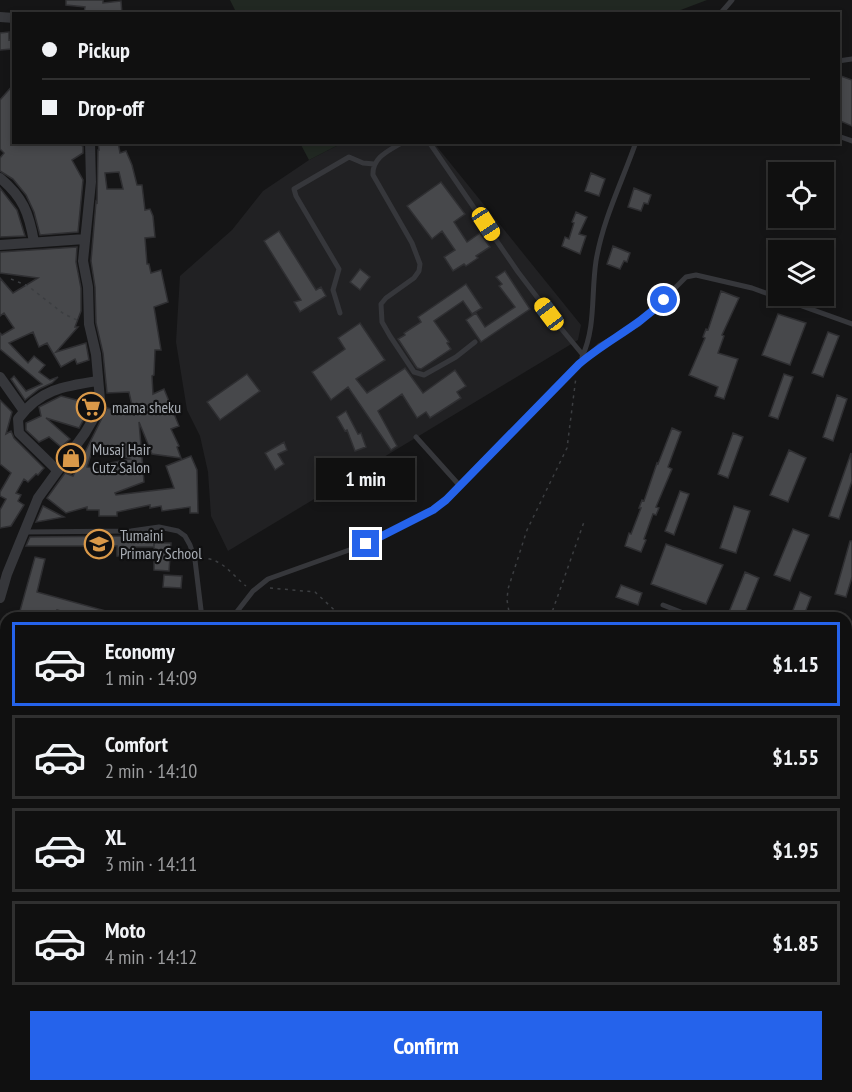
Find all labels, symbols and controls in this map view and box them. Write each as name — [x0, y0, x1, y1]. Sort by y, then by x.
text: Pickup — [78, 36, 130, 64]
text: Drop-off — [78, 94, 144, 122]
map controls — [768, 162, 834, 306]
button: locate — [768, 162, 834, 228]
car — [469, 204, 503, 244]
button: layers — [768, 240, 834, 306]
route start — [650, 286, 677, 313]
car — [531, 294, 567, 334]
supermarket icon: mama sheku — [75, 391, 107, 423]
place label: mama sheku — [112, 397, 181, 417]
place label: Musaj Hair Cutz Salon — [92, 439, 151, 477]
shop icon: Musaj Hair Cutz Salon — [55, 442, 87, 474]
callout: 1 min — [316, 457, 416, 499]
text: 1 min — [345, 466, 386, 492]
place label: Tumaini Primary School — [120, 525, 202, 563]
school or university icon: Tumaini Primary School — [83, 528, 115, 560]
route end — [352, 530, 379, 557]
icon: car — [33, 637, 87, 691]
text: Economy — [105, 637, 175, 665]
text: $1.15 — [772, 650, 819, 678]
text: 1 min · 14:09 — [105, 665, 197, 691]
icon: car — [33, 730, 87, 784]
text: Comfort — [105, 730, 168, 758]
text: $1.55 — [772, 743, 819, 771]
text: 2 min · 14:10 — [105, 758, 197, 784]
icon: car — [33, 823, 87, 877]
text: XL — [105, 823, 126, 851]
text: $1.95 — [772, 836, 819, 864]
text: 3 min · 14:11 — [105, 851, 197, 877]
icon: car — [33, 916, 87, 970]
text: Moto — [105, 916, 146, 944]
text: $1.85 — [772, 929, 819, 957]
text: 4 min · 14:12 — [105, 944, 197, 970]
button: Confirm — [30, 1011, 822, 1080]

